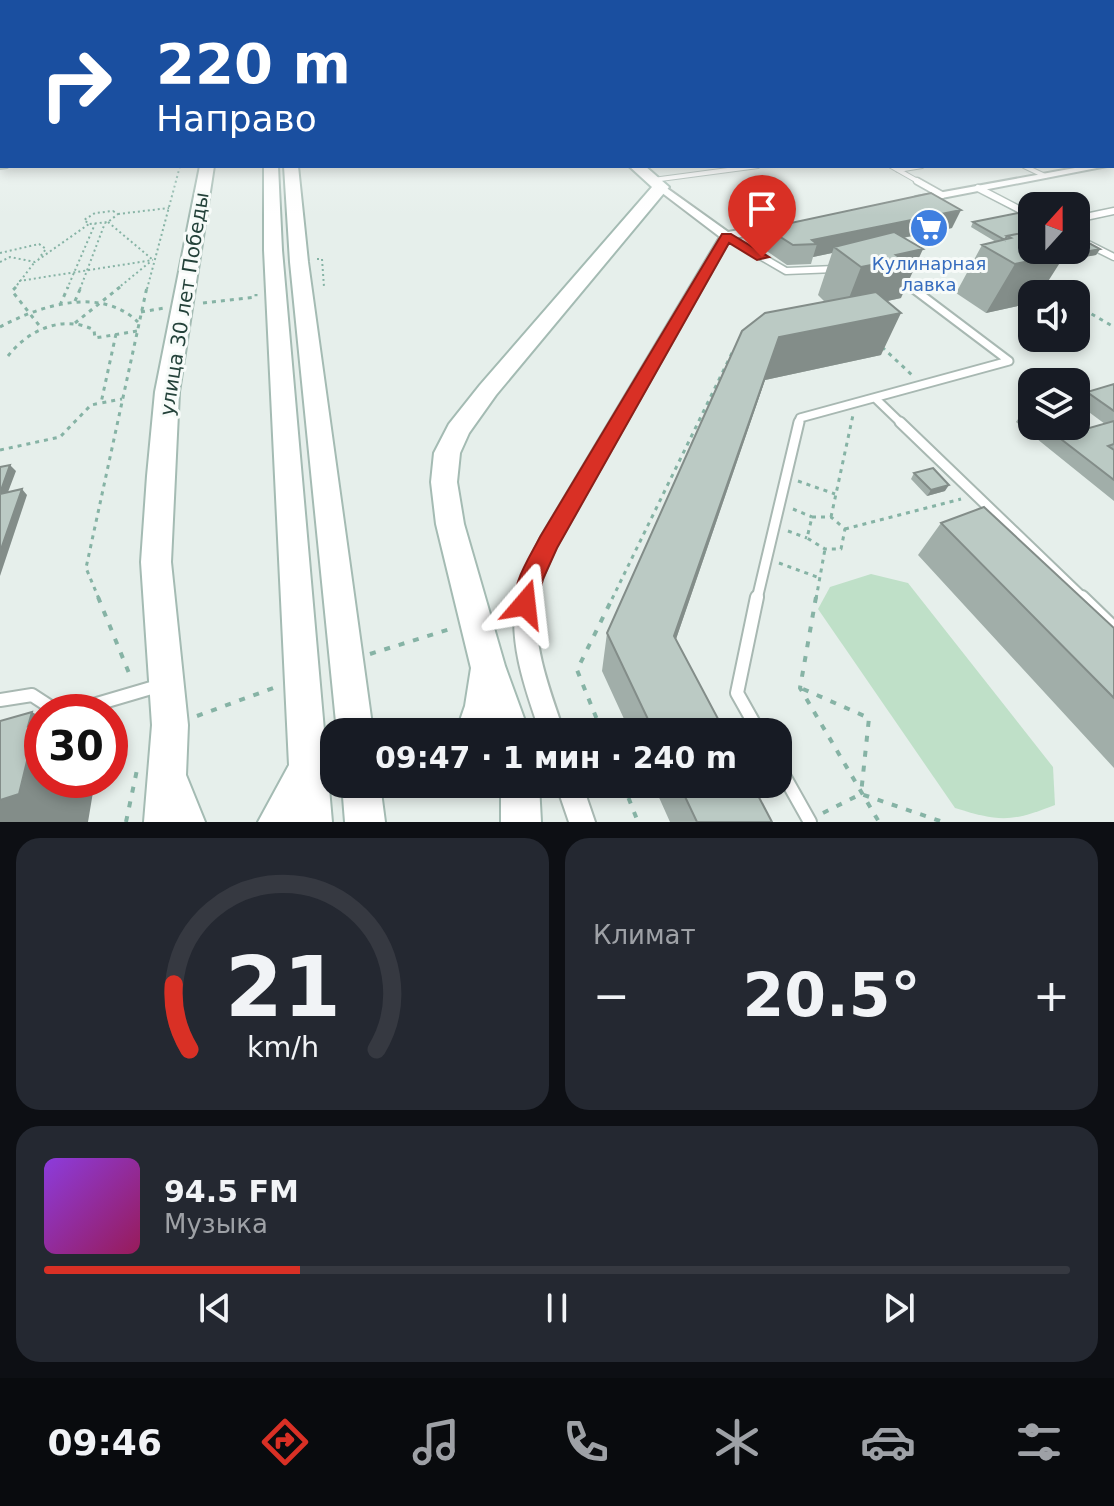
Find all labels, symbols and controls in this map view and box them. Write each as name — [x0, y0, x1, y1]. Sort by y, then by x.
text: 220 m — [156, 31, 351, 96]
icon: right — [24, 32, 128, 136]
text: Направо — [156, 98, 317, 139]
pin — [728, 175, 796, 257]
icon: arrive — [740, 187, 784, 231]
street label: улица 30 лет Победы — [154, 190, 214, 418]
north arrow — [1018, 192, 1090, 264]
map controls — [1018, 192, 1090, 440]
supermarket icon: Кулинарная лавка — [908, 207, 950, 249]
place label: Кулинарная лавка — [872, 253, 986, 295]
button: sound — [1018, 280, 1090, 352]
button: layers — [1018, 368, 1090, 440]
position arrow — [483, 562, 567, 646]
speed limit sign: 30 — [24, 694, 128, 798]
text: 09:47 · 1 мин · 240 m — [375, 740, 737, 775]
text: Климат — [593, 920, 696, 950]
text: 21 — [225, 939, 340, 1036]
text: 20.5° — [742, 960, 921, 1030]
text: − — [593, 970, 630, 1021]
text: + — [1033, 970, 1070, 1021]
text: km/h — [246, 1030, 319, 1064]
text: 94.5 FM — [164, 1174, 299, 1209]
text: Музыка — [164, 1209, 268, 1239]
icon: previous — [193, 1286, 237, 1330]
icon: pause — [535, 1286, 579, 1330]
icon: next — [877, 1286, 921, 1330]
icon: directions — [257, 1414, 313, 1470]
icon: music — [408, 1414, 464, 1470]
icon: phone — [558, 1414, 614, 1470]
icon: climate — [709, 1414, 765, 1470]
icon: car — [860, 1414, 916, 1470]
icon: filters — [1011, 1414, 1067, 1470]
text: 09:46 — [47, 1422, 162, 1463]

